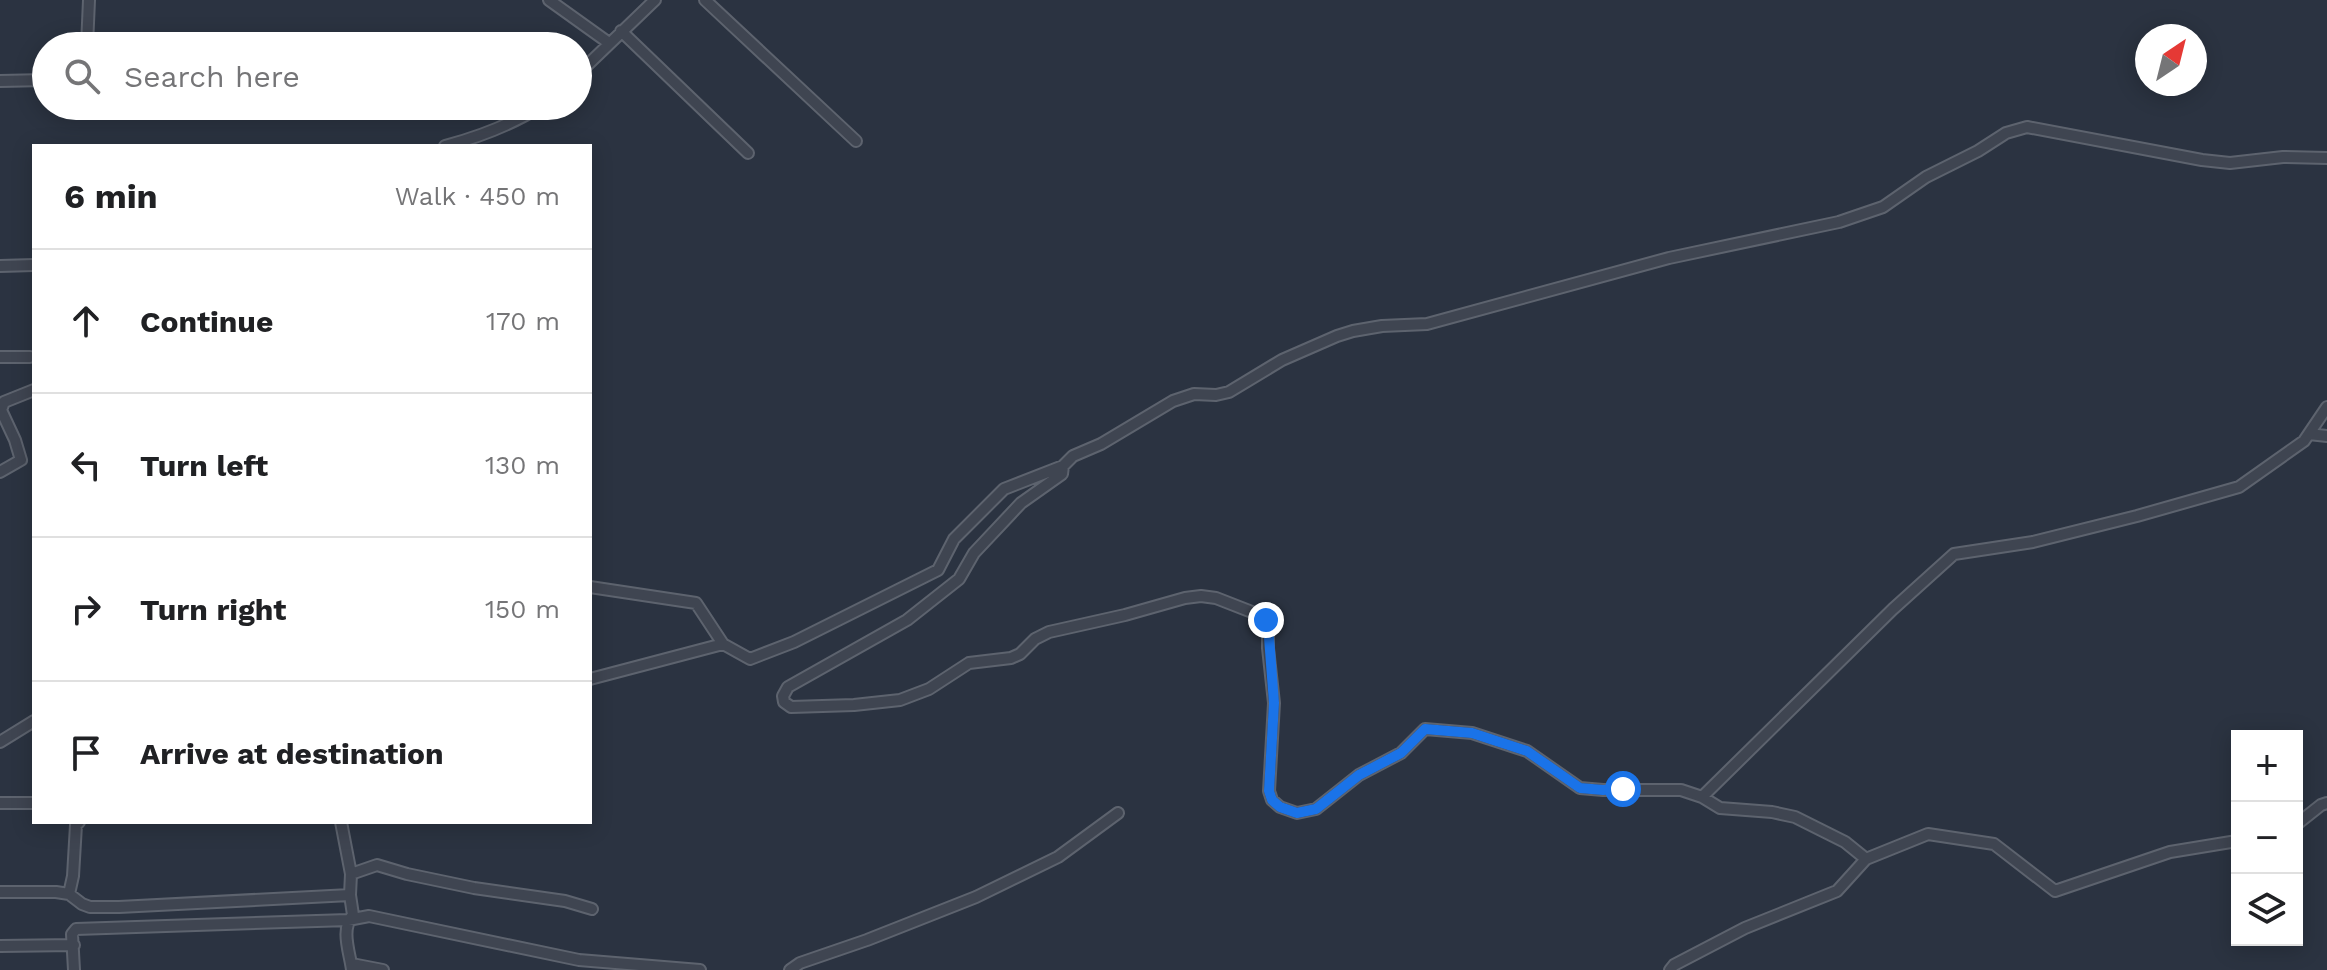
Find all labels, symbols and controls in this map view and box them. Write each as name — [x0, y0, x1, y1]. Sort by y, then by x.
north arrow — [2135, 24, 2207, 96]
search box — [32, 32, 592, 120]
icon: search — [60, 54, 104, 98]
text: Search here — [124, 59, 300, 94]
text: 6 min — [64, 176, 158, 216]
text: Walk · 450 m — [395, 181, 560, 211]
icon: ahead — [64, 299, 108, 343]
text: Continue — [140, 304, 273, 339]
text: 170 m — [486, 306, 560, 336]
icon: left — [64, 443, 108, 487]
text: Turn left — [140, 448, 268, 483]
text: 130 m — [485, 450, 560, 480]
icon: right — [64, 587, 108, 631]
text: Turn right — [140, 592, 286, 627]
text: 150 m — [485, 594, 560, 624]
route end — [1248, 602, 1284, 638]
map controls — [2231, 730, 2303, 946]
button: + — [2231, 730, 2303, 802]
icon: arrive — [64, 731, 108, 775]
text: Arrive at destination — [140, 736, 444, 771]
route start — [1605, 771, 1641, 807]
button: − — [2231, 802, 2303, 874]
button: layers — [2231, 874, 2303, 946]

